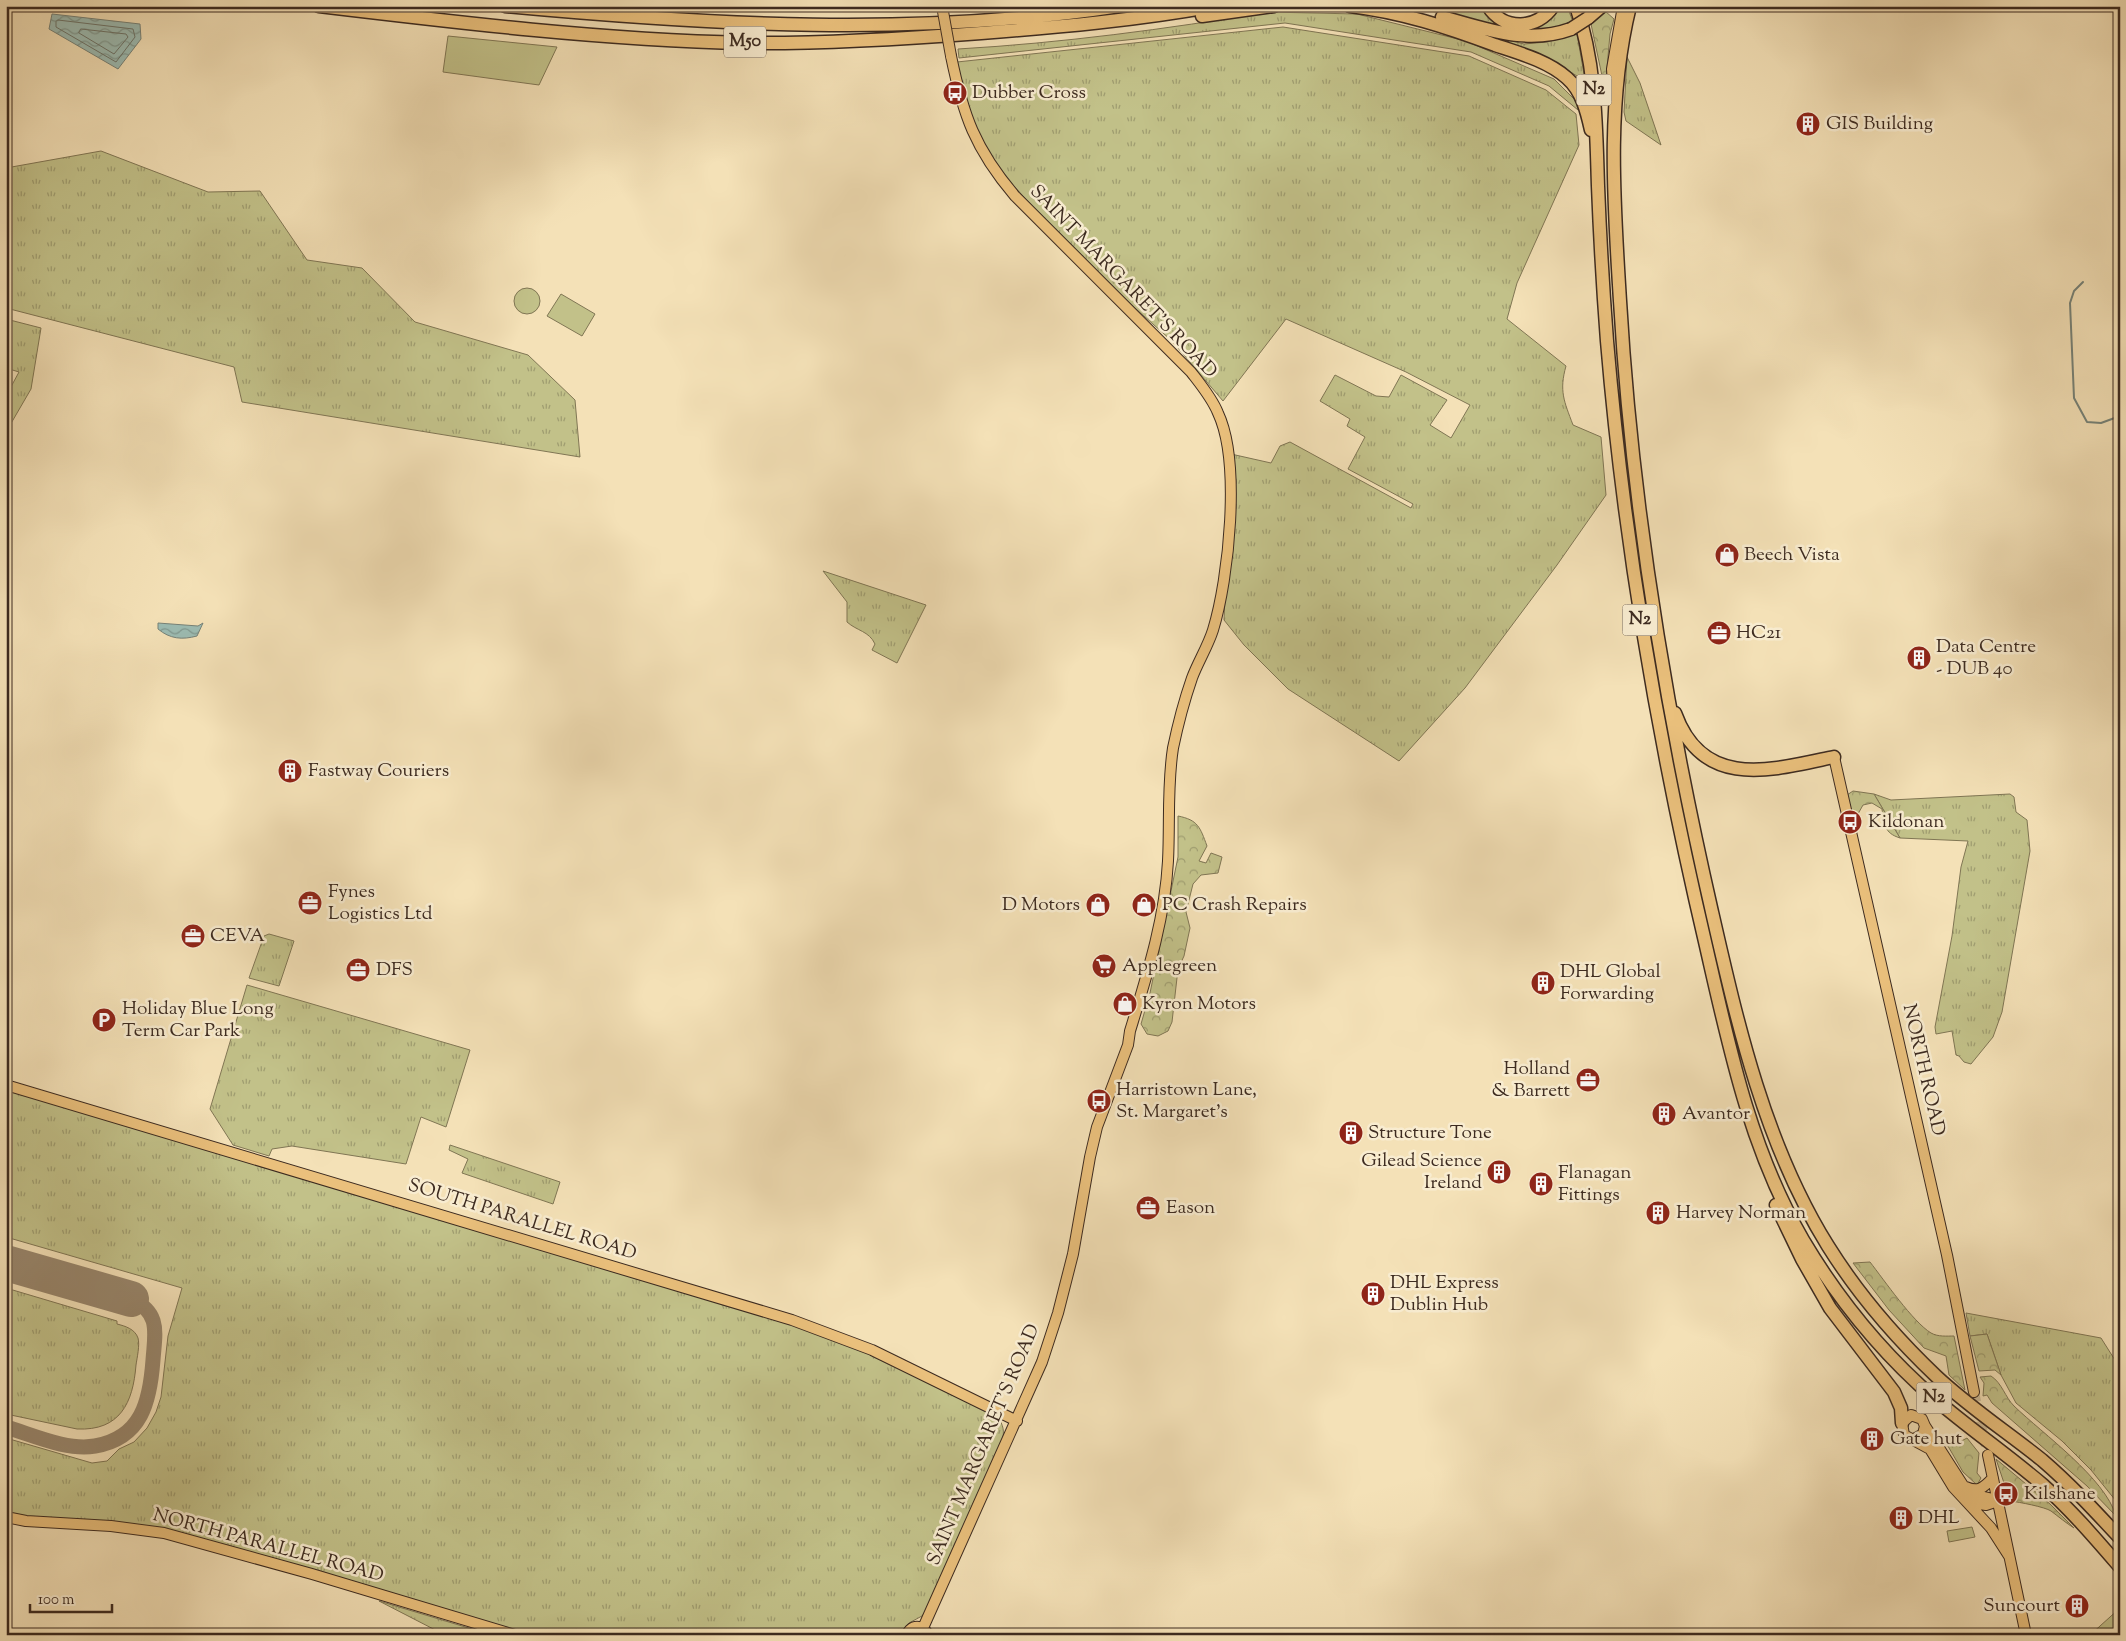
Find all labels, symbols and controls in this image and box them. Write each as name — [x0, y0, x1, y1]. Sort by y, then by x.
road number: M50 — [724, 27, 766, 58]
road number: N2 — [1576, 74, 1612, 106]
bus stop icon: Dubber Cross — [942, 80, 968, 106]
place label: Dubber Cross — [972, 80, 1086, 107]
building icon: GIS Building — [1795, 111, 1821, 137]
place label: GIS Building — [1826, 111, 1933, 138]
street label: SAINT MARGARET'S ROAD — [1023, 179, 1223, 385]
shop icon: Beech Vista — [1714, 542, 1740, 568]
place label: Beech Vista — [1744, 542, 1840, 569]
road number: N2 — [1622, 604, 1658, 636]
office icon: HC21 — [1706, 620, 1732, 646]
place label: HC21 — [1736, 620, 1782, 647]
place label: Data Centre - DUB 40 — [1936, 634, 2036, 683]
building icon: Data Centre - DUB 40 — [1906, 645, 1932, 671]
building icon: Fastway Couriers — [277, 758, 303, 784]
place label: Fastway Couriers — [308, 758, 449, 785]
bus stop icon: Kildonan — [1837, 809, 1863, 835]
place label: Kildonan — [1868, 809, 1944, 836]
place label: Fynes Logistics Ltd — [328, 879, 433, 928]
office icon: Fynes Logistics Ltd — [297, 890, 323, 916]
place label: D Motors — [1002, 892, 1080, 919]
shop icon: D Motors — [1085, 892, 1111, 918]
shop icon: PC Crash Repairs — [1131, 892, 1157, 918]
place label: PC Crash Repairs — [1162, 892, 1307, 919]
office icon: CEVA — [180, 923, 206, 949]
place label: CEVA — [210, 923, 265, 950]
supermarket icon: Applegreen — [1091, 953, 1117, 979]
place label: Applegreen — [1122, 953, 1217, 980]
office icon: DFS — [345, 957, 371, 983]
place label: DFS — [376, 957, 413, 984]
place label: DHL Global Forwarding — [1560, 959, 1661, 1008]
building icon: DHL Global Forwarding — [1530, 970, 1556, 996]
shop icon: Kyron Motors — [1112, 991, 1138, 1017]
place label: Kyron Motors — [1142, 991, 1256, 1018]
place label: Holiday Blue Long Term Car Park — [122, 996, 274, 1045]
street label: NORTH ROAD — [1895, 1001, 1951, 1139]
parking icon: Holiday Blue Long Term Car Park — [91, 1007, 117, 1033]
place label: Holland & Barrett — [1491, 1056, 1570, 1105]
office icon: Holland & Barrett — [1575, 1067, 1601, 1093]
place label: Harristown Lane, St. Margaret's — [1116, 1077, 1257, 1126]
bus stop icon: Harristown Lane, St. Margaret's — [1086, 1088, 1112, 1114]
building icon: Avantor — [1651, 1101, 1677, 1127]
place label: Avantor — [1682, 1101, 1750, 1128]
building icon: Structure Tone — [1338, 1120, 1364, 1146]
place label: Structure Tone — [1368, 1120, 1492, 1147]
place label: Gilead Science Ireland — [1361, 1148, 1482, 1197]
building icon: Gilead Science Ireland — [1486, 1159, 1512, 1185]
place label: Flanagan Fittings — [1558, 1160, 1632, 1209]
building icon: Flanagan Fittings — [1528, 1171, 1554, 1197]
street label: SOUTH PARALLEL ROAD — [404, 1172, 640, 1268]
office icon: Eason — [1135, 1195, 1161, 1221]
place label: Eason — [1166, 1195, 1215, 1222]
building icon: Harvey Norman — [1645, 1200, 1671, 1226]
place label: Harvey Norman — [1676, 1200, 1806, 1227]
place label: DHL Express Dublin Hub — [1390, 1270, 1499, 1319]
building icon: DHL Express Dublin Hub — [1360, 1281, 1386, 1307]
street label: SAINT MARGARET'S ROAD — [921, 1320, 1047, 1570]
road number: N2 — [1916, 1382, 1952, 1414]
building icon: Gate hut — [1859, 1426, 1885, 1452]
place label: Gate hut — [1890, 1426, 1962, 1453]
bus stop icon: Kilshane — [1993, 1481, 2019, 1507]
place label: Kilshane — [2024, 1481, 2096, 1508]
street label: NORTH PARALLEL ROAD — [150, 1502, 386, 1590]
building icon: DHL — [1888, 1505, 1914, 1531]
place label: DHL — [1918, 1505, 1960, 1532]
scale bar — [30, 1581, 112, 1613]
text: 100 m — [38, 1590, 75, 1611]
place label: Suncourt — [1983, 1593, 2060, 1620]
building icon: Suncourt — [2064, 1593, 2090, 1619]

